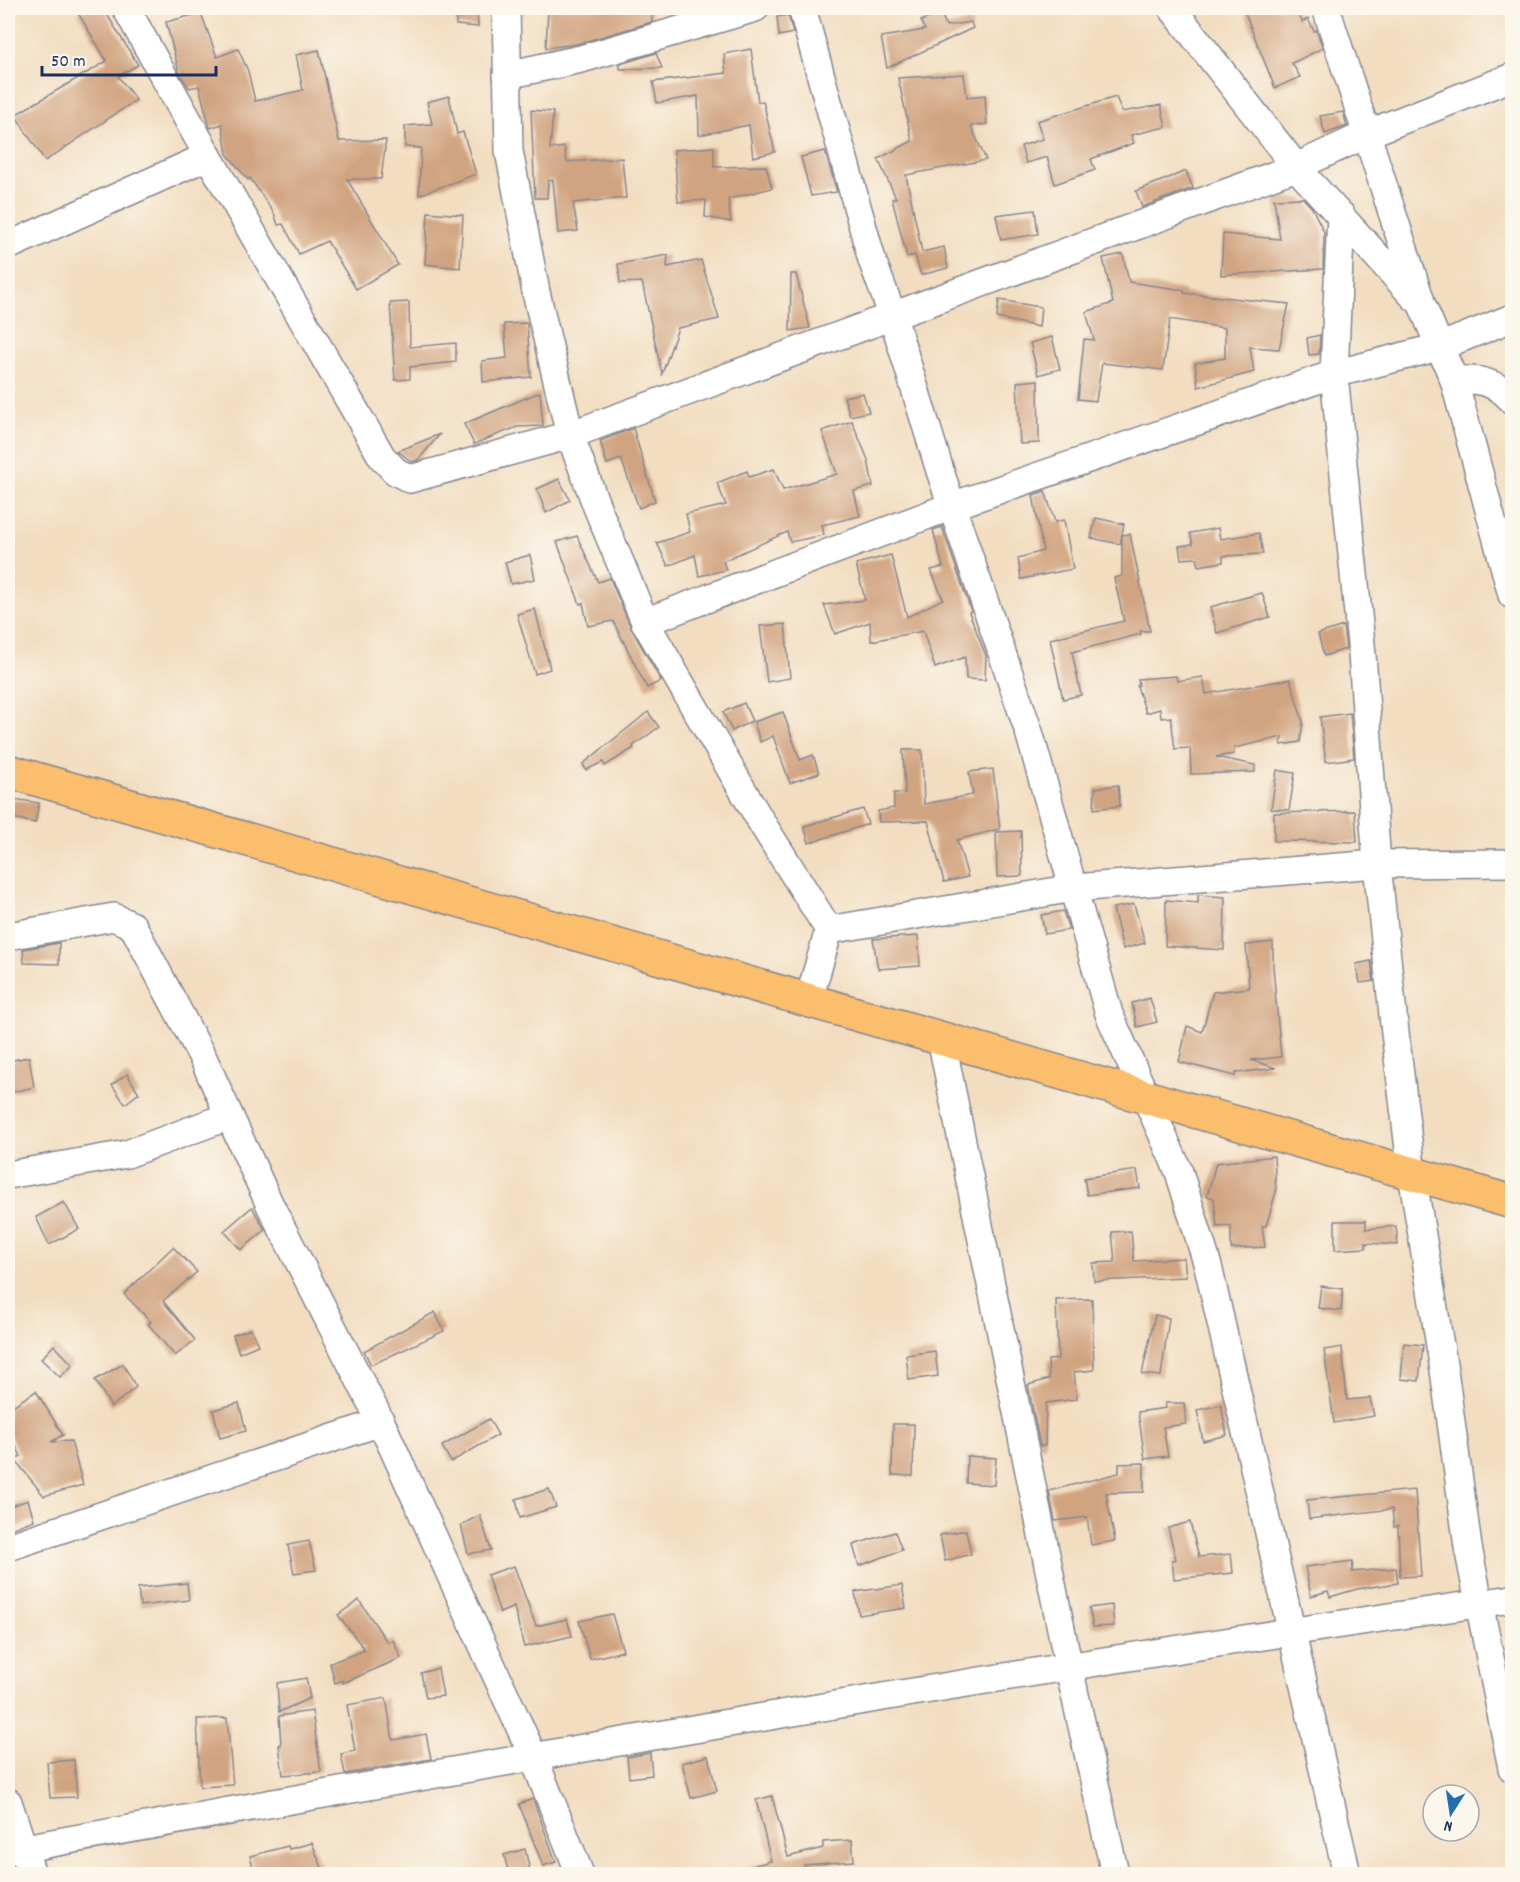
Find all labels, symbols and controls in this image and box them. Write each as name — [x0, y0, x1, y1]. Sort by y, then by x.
scale bar — [42, 39, 216, 77]
text: 50 m — [51, 50, 86, 75]
north arrow — [1421, 1783, 1481, 1843]
text: N — [1442, 1813, 1455, 1837]

